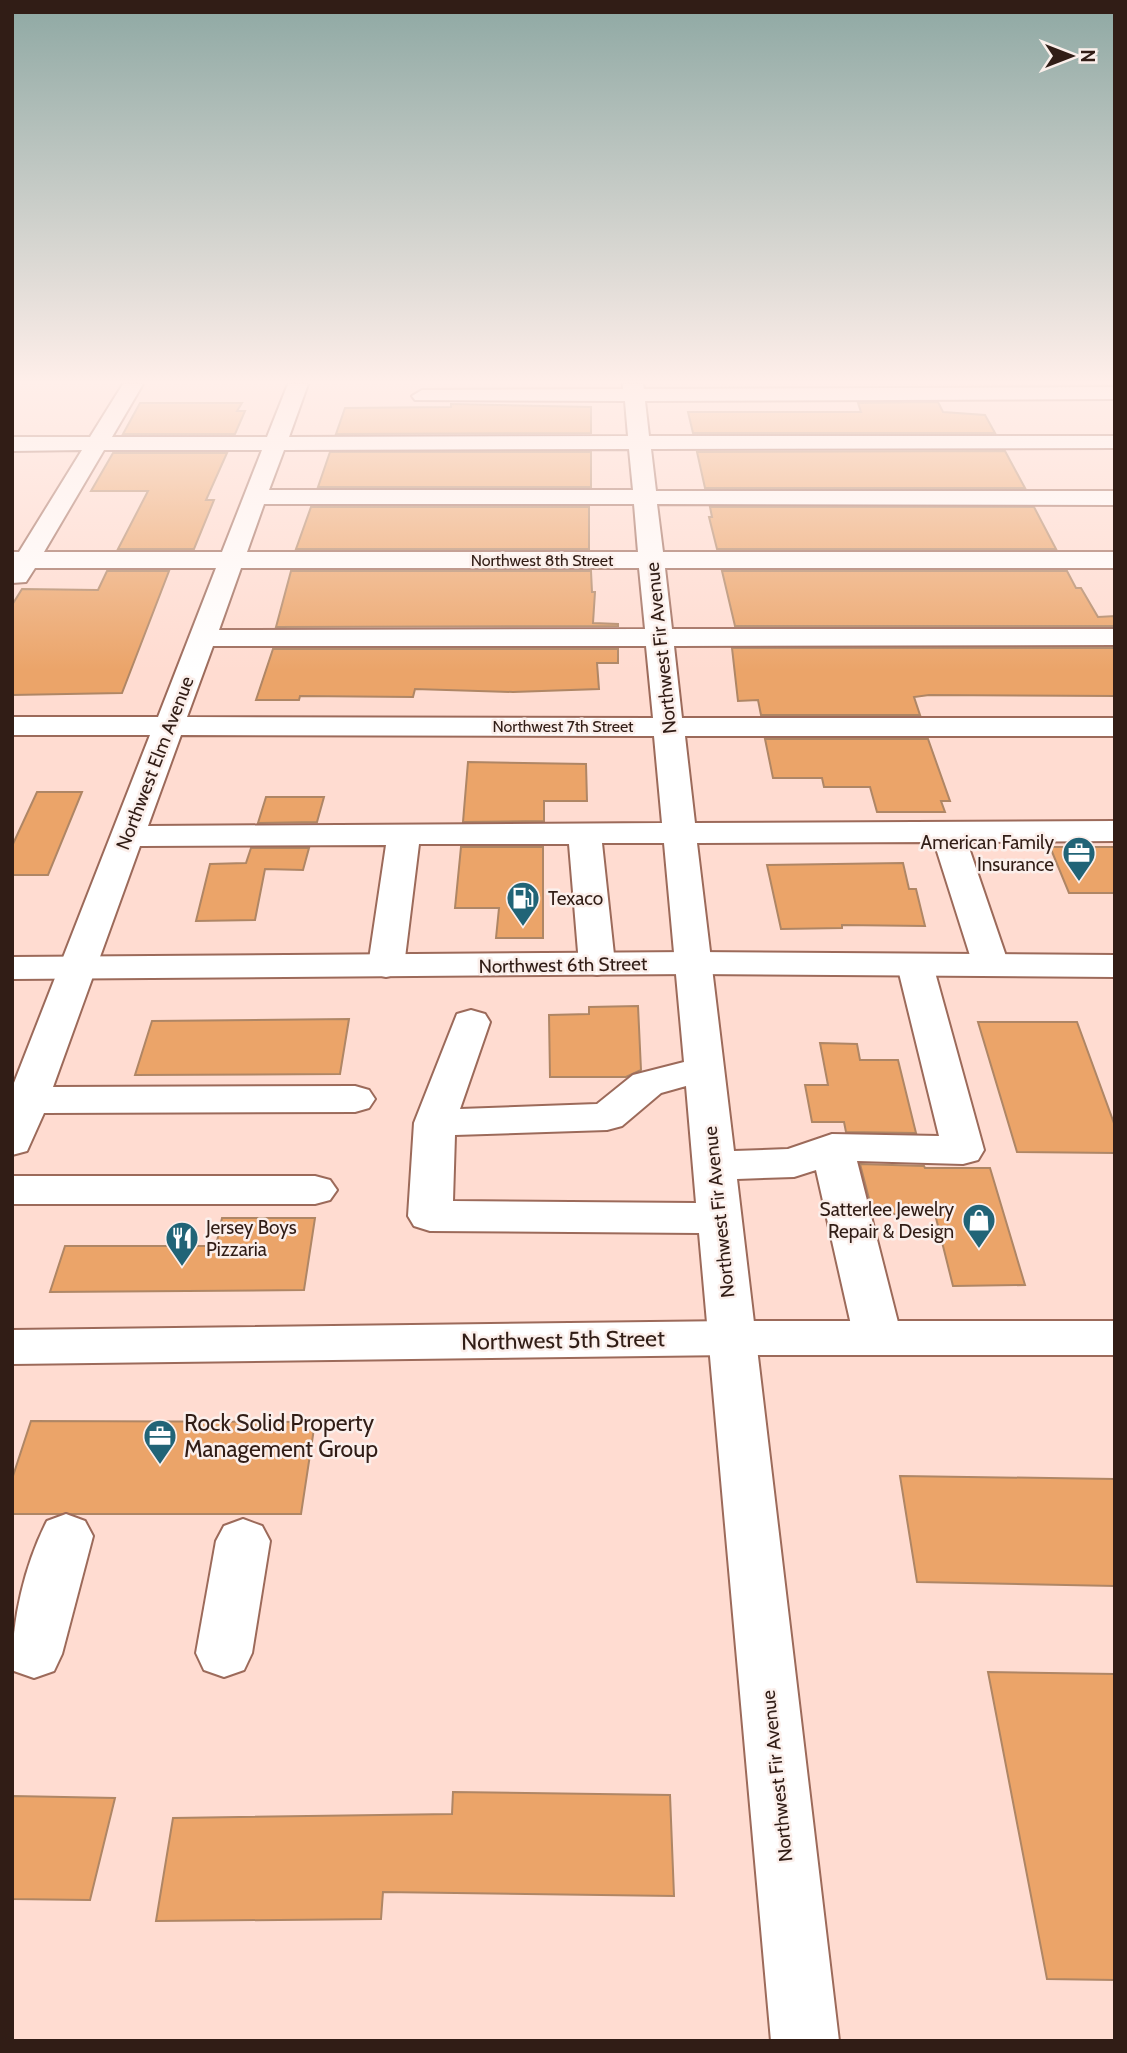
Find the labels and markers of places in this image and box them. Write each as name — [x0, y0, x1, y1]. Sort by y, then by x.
place label: American Family Insurance — [921, 831, 1054, 876]
office icon: American Family Insurance — [1060, 834, 1098, 883]
fuel station icon: Texaco — [504, 879, 542, 928]
place label: Texaco — [548, 887, 603, 910]
place label: Satterlee Jewelry Repair & Design — [820, 1198, 954, 1243]
shop icon: Satterlee Jewelry Repair & Design — [960, 1201, 998, 1250]
place label: Jersey Boys Pizzaria — [205, 1216, 297, 1261]
restaurant icon: Jersey Boys Pizzaria — [163, 1219, 201, 1268]
place label: Rock Solid Property Management Group — [184, 1409, 378, 1463]
office icon: Rock Solid Property Management Group — [141, 1417, 179, 1466]

